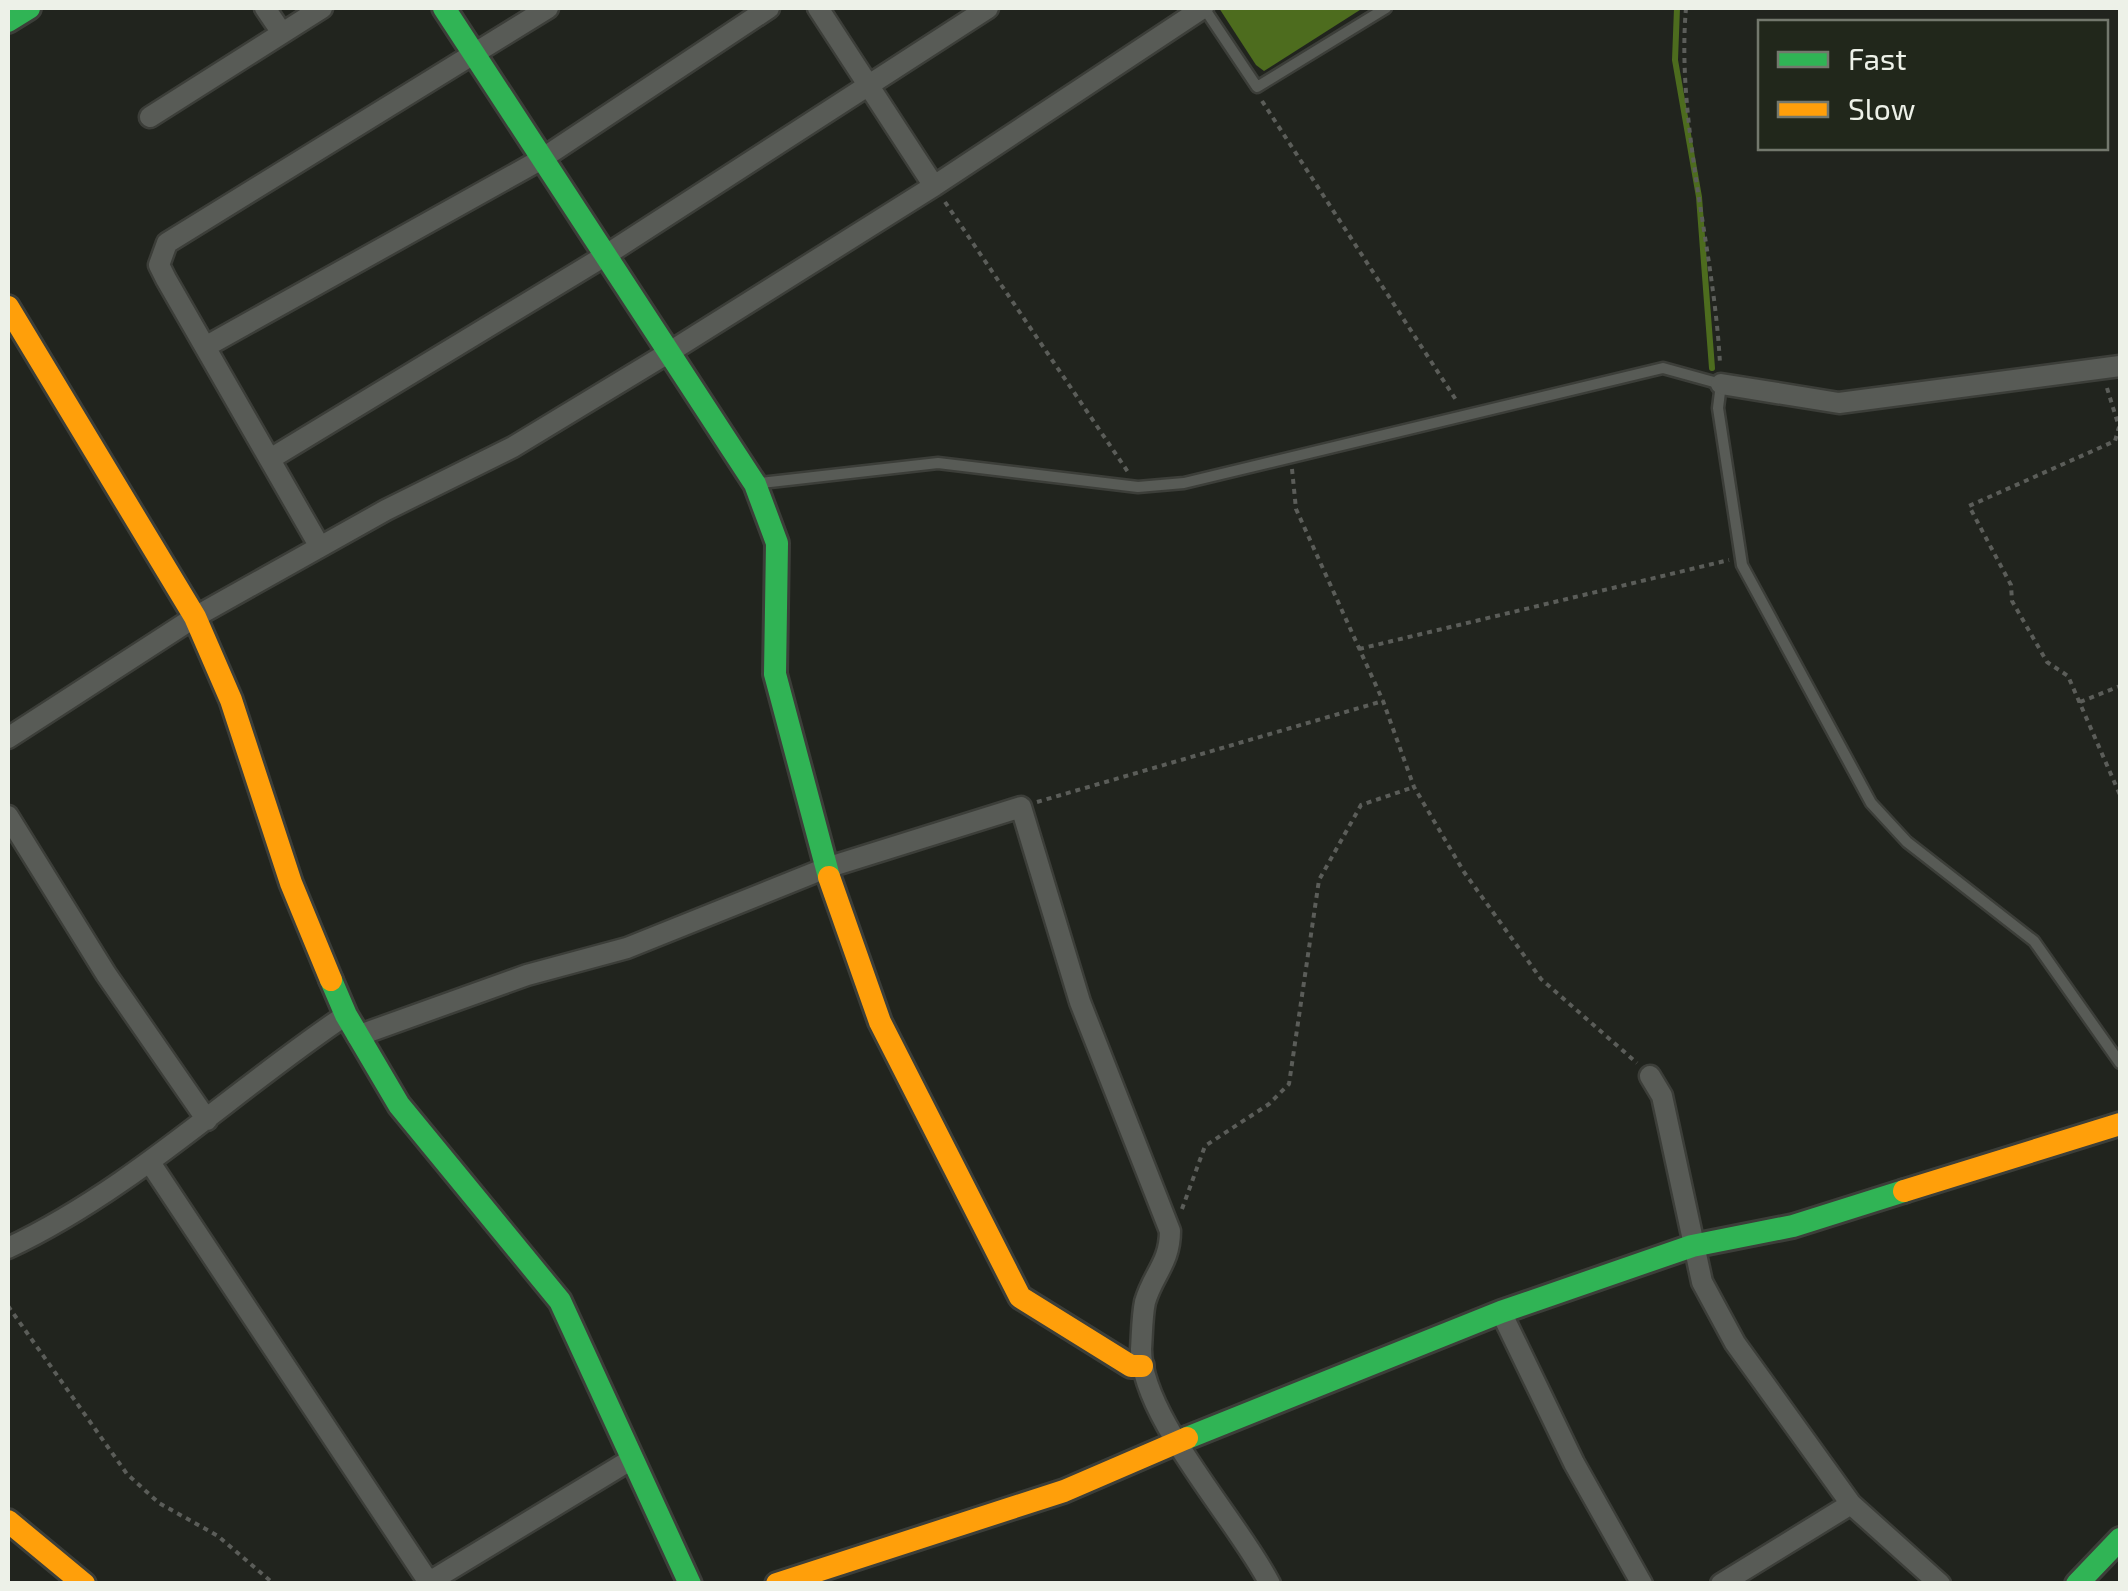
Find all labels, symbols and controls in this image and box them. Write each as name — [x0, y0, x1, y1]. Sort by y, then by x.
legend — [1758, 20, 2108, 150]
text: Fast — [1848, 40, 1907, 76]
text: Slow — [1848, 90, 1915, 126]

